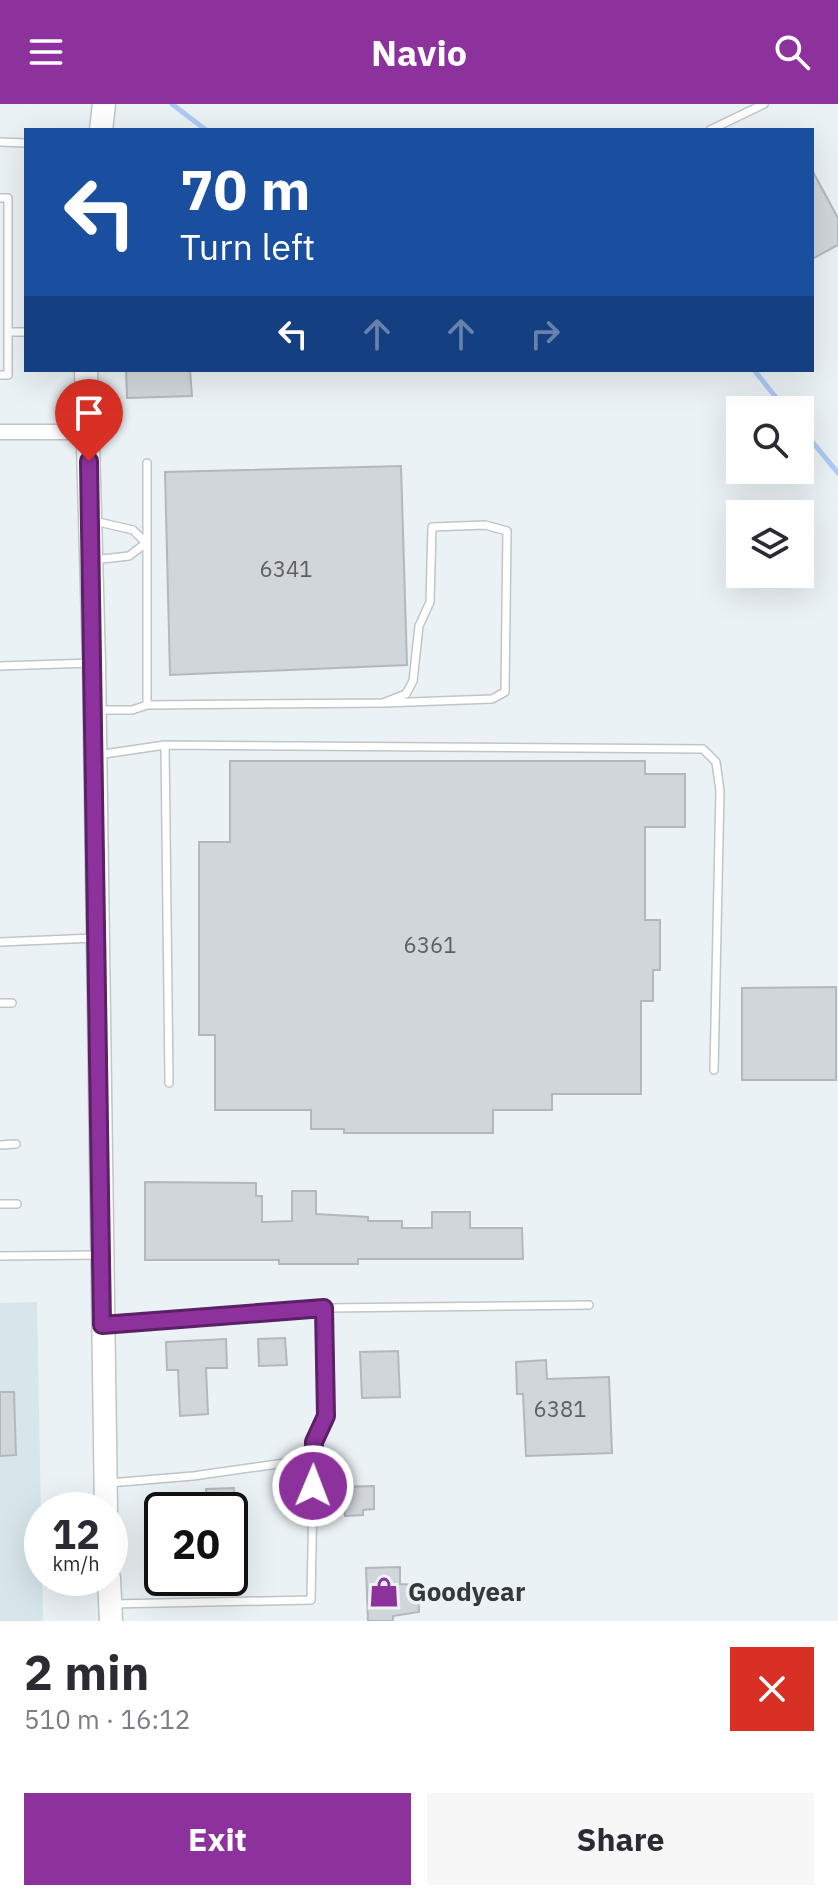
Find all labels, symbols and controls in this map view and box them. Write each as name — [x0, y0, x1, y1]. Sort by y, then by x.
text: Navio — [371, 29, 467, 76]
icon: menu — [24, 30, 68, 74]
icon: search — [770, 30, 814, 74]
text: 70 m — [180, 153, 310, 225]
icon: left — [48, 160, 152, 264]
text: Turn left — [180, 223, 315, 270]
icon: left — [271, 312, 315, 356]
icon: ahead — [355, 312, 399, 356]
icon: ahead — [439, 312, 483, 356]
icon: right — [523, 312, 567, 356]
pin — [55, 379, 123, 461]
icon: arrive — [67, 391, 111, 435]
map controls — [726, 396, 814, 588]
button: search — [726, 396, 814, 484]
button: layers — [726, 500, 814, 588]
house number: 6341 — [260, 554, 312, 583]
house number: 6361 — [404, 930, 456, 959]
house number: 6381 — [534, 1394, 586, 1423]
position arrow — [271, 1444, 355, 1528]
speed limit sign: 20 — [144, 1492, 248, 1596]
text: 12 — [52, 1508, 100, 1560]
text: km/h — [52, 1550, 100, 1577]
place label: Goodyear — [408, 1574, 525, 1608]
shop icon: Goodyear — [367, 1575, 401, 1609]
text: 2 min — [24, 1641, 149, 1703]
button: close — [730, 1647, 814, 1731]
text: 510 m · 16:12 — [24, 1702, 190, 1736]
button: Exit — [24, 1793, 411, 1885]
button: Share — [427, 1793, 814, 1885]

